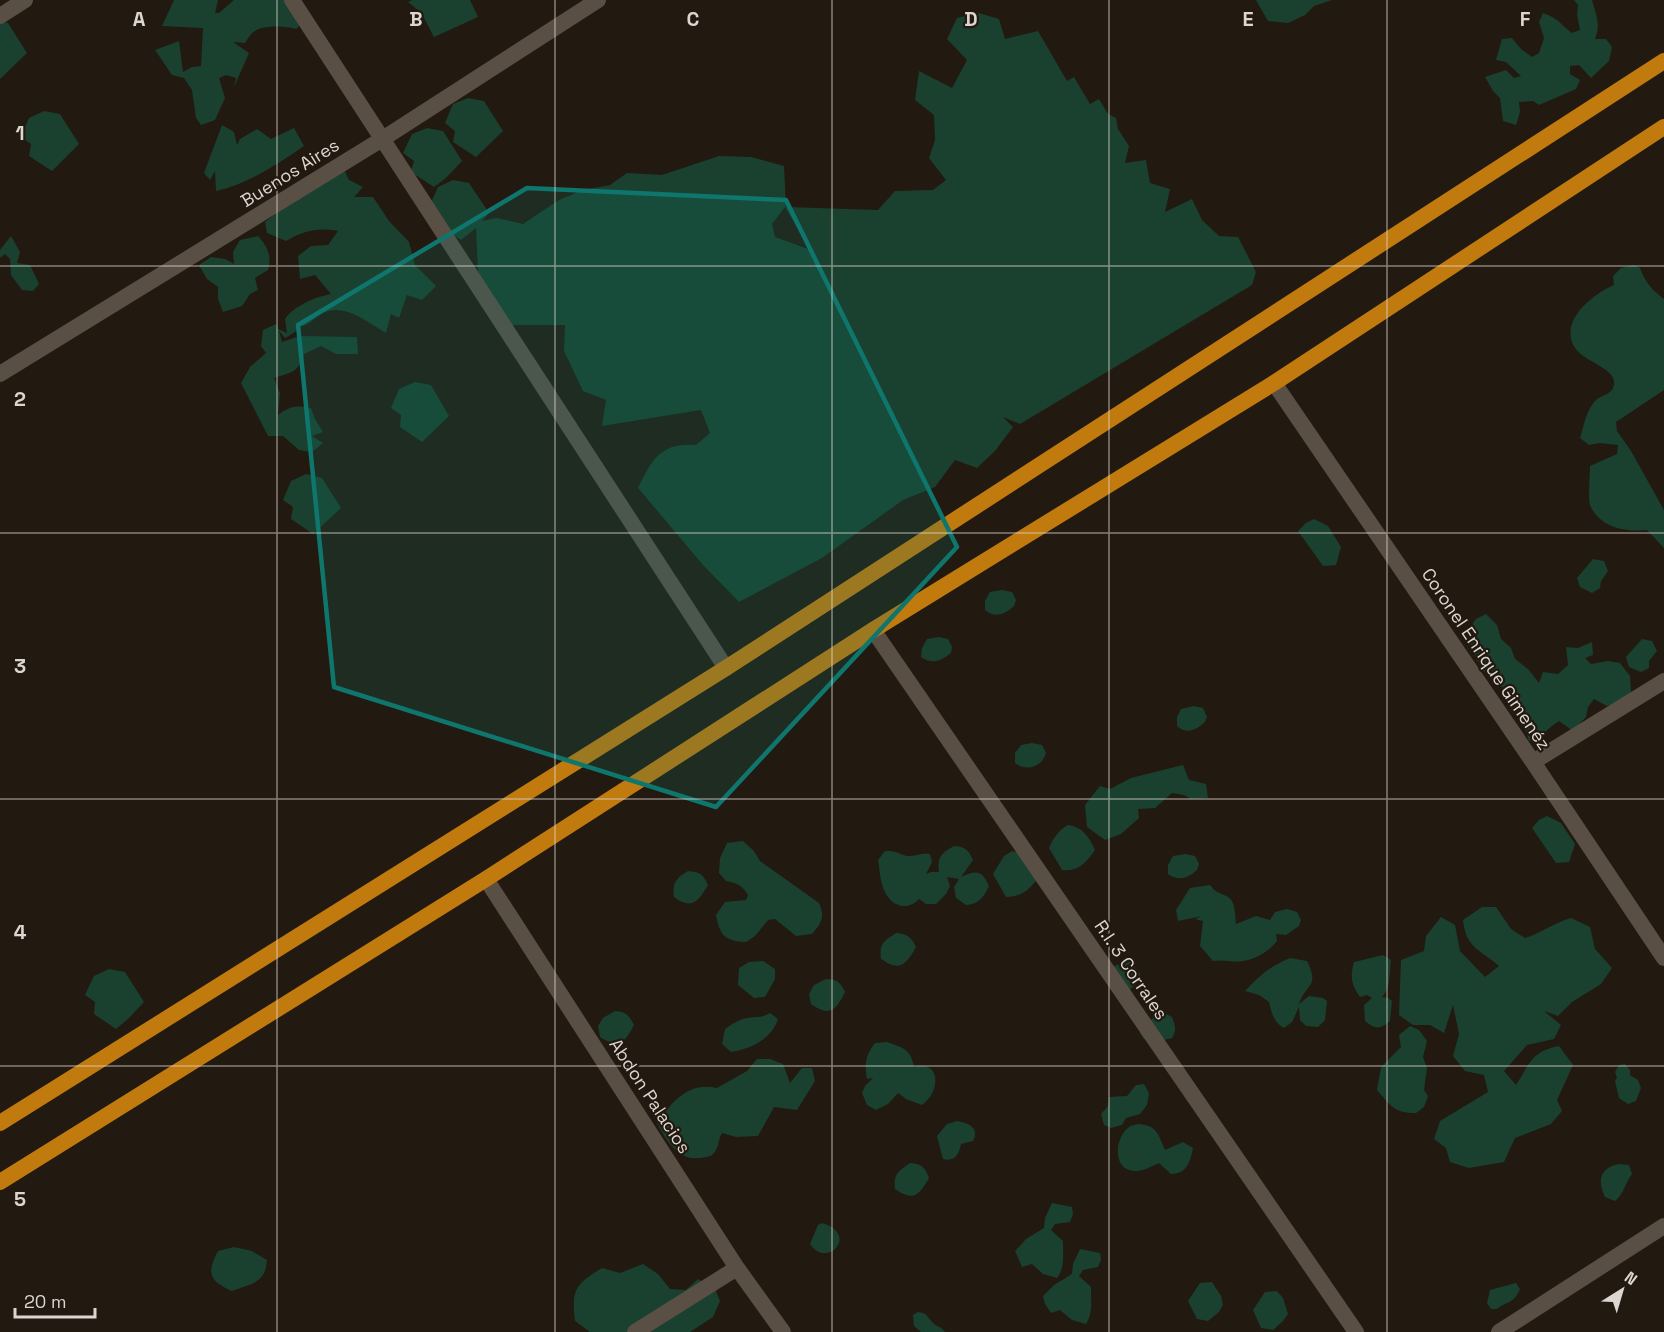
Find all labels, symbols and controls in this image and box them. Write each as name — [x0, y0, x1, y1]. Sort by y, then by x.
text: A — [133, 6, 146, 32]
text: B — [409, 6, 423, 32]
text: C — [687, 6, 700, 32]
text: D — [964, 6, 978, 32]
text: E — [1242, 6, 1254, 32]
text: F — [1520, 6, 1531, 32]
text: 1 — [15, 120, 25, 146]
street label: Buenos Aires — [236, 133, 343, 212]
text: 2 — [14, 386, 26, 412]
street label: Coronel Enrique Gimenéz — [1417, 563, 1556, 754]
text: 3 — [14, 653, 26, 679]
street label: R.I. 3 Corrales — [1090, 916, 1173, 1024]
text: 4 — [14, 919, 27, 945]
street label: Abdon Palacios — [605, 1034, 696, 1158]
text: 5 — [14, 1186, 26, 1212]
north arrow — [1592, 1260, 1652, 1320]
text: N — [1620, 1267, 1641, 1290]
scale bar — [15, 1281, 94, 1319]
text: 20 m — [24, 1290, 67, 1313]

